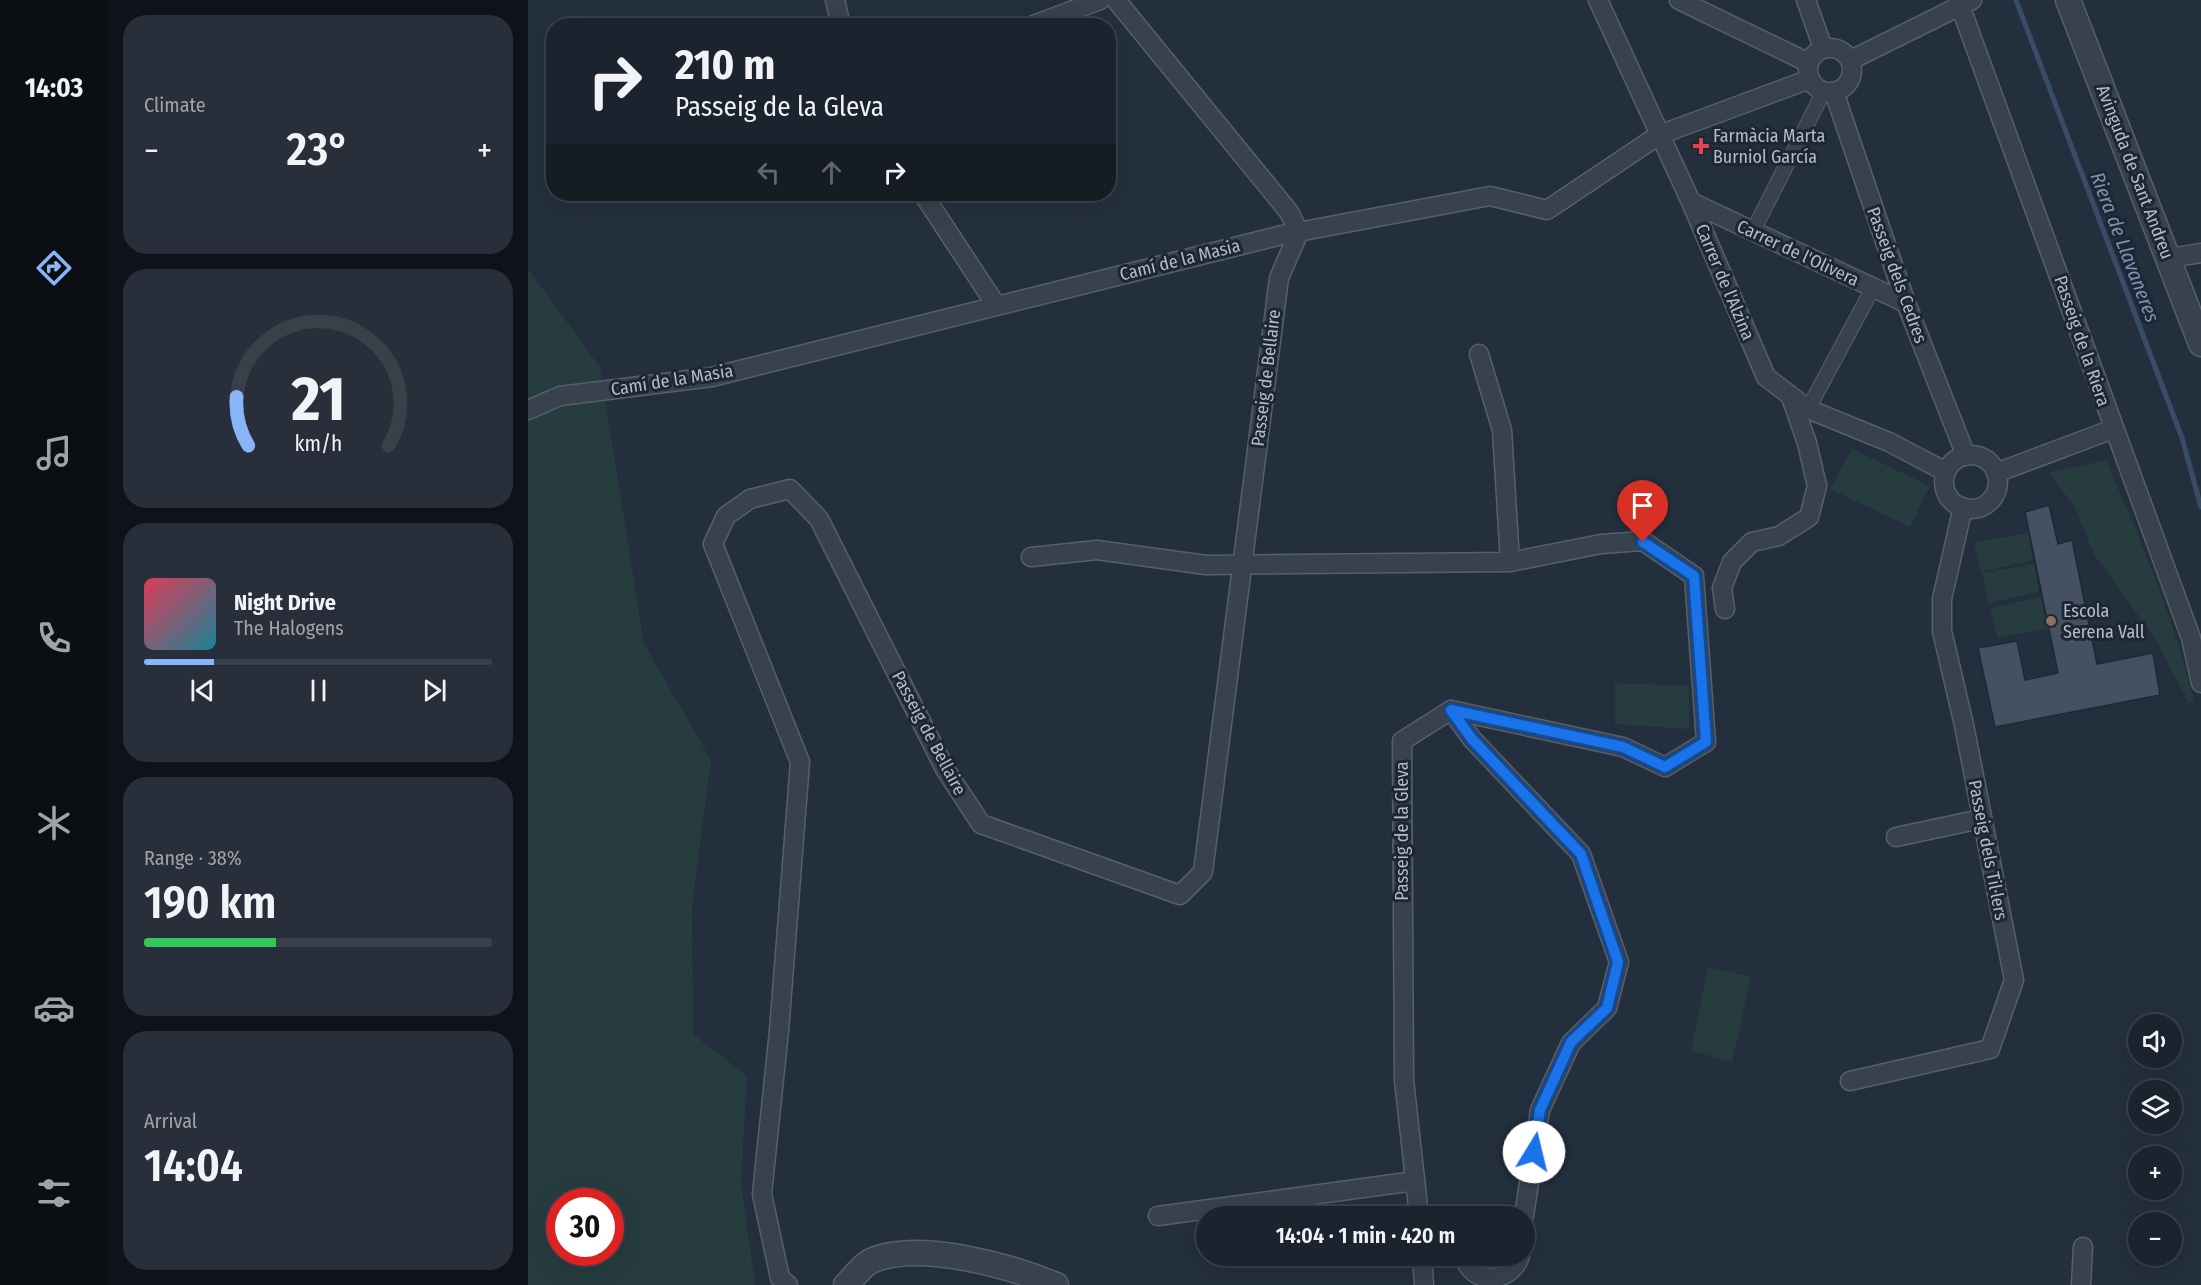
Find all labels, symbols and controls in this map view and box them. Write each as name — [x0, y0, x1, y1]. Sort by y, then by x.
text: 210 m — [675, 40, 775, 90]
icon: right — [576, 42, 654, 120]
text: 14:03 — [25, 72, 83, 104]
street label: Avinguda de Sant Andreu — [2092, 82, 2178, 262]
text: Passeig de la Gleva — [675, 91, 884, 123]
text: Climate — [144, 93, 206, 117]
text: 23° — [287, 123, 349, 177]
place label: Farmàcia Marta Burniol García — [1713, 125, 1826, 168]
text: − — [144, 131, 159, 171]
text: + — [477, 131, 492, 171]
marker: Farmàcia Marta Burniol García — [1694, 139, 1708, 153]
icon: left — [752, 156, 785, 189]
icon: ahead — [815, 156, 848, 189]
icon: right — [878, 156, 911, 189]
water label: Riera de Llavaneres — [2085, 169, 2165, 326]
street label: Passeig dels Cedres — [1862, 204, 1932, 346]
street label: Carrer de l'Olivera — [1733, 215, 1863, 291]
street label: Carrer de l'Alzina — [1691, 221, 1759, 344]
street label: Camí de la Masia — [1117, 234, 1243, 286]
icon: directions — [33, 247, 75, 289]
street label: Passeig de la Riera — [2049, 273, 2115, 409]
street label: Passeig de Bellaire — [1247, 308, 1285, 448]
street label: Camí de la Masia — [609, 359, 735, 401]
text: 21 — [290, 362, 345, 437]
text: km/h — [294, 431, 342, 457]
icon: music — [33, 432, 75, 474]
pin — [1617, 480, 1668, 542]
icon: arrive — [1626, 489, 1659, 522]
text: Night Drive — [234, 589, 336, 616]
place label: Escola Serena Vall — [2063, 600, 2145, 643]
marker: Escola Serena Vall — [2044, 614, 2058, 628]
text: The Halogens — [234, 616, 344, 640]
icon: phone — [33, 617, 75, 659]
street label: Passeig de Bellaire — [887, 667, 971, 799]
icon: previous — [186, 674, 219, 707]
icon: pause — [302, 674, 335, 707]
icon: next — [418, 674, 451, 707]
street label: Passeig de la Gleva — [1391, 761, 1413, 901]
street label: Passeig dels Til·lers — [1964, 778, 2012, 922]
icon: climate — [33, 802, 75, 844]
text: Range · 38% — [144, 846, 242, 870]
text: 190 km — [144, 876, 276, 930]
icon: car — [33, 987, 75, 1029]
map controls — [2128, 1014, 2182, 1266]
button: sound — [2128, 1014, 2182, 1068]
button: layers — [2128, 1080, 2182, 1134]
text: Arrival — [144, 1109, 197, 1133]
position arrow — [1502, 1120, 1566, 1184]
text: 14:04 — [144, 1139, 243, 1193]
button: + — [2128, 1146, 2182, 1200]
icon: filters — [33, 1172, 75, 1214]
speed limit sign: 30 — [546, 1188, 624, 1266]
button: − — [2128, 1212, 2182, 1266]
text: 14:04 · 1 min · 420 m — [1276, 1222, 1455, 1249]

